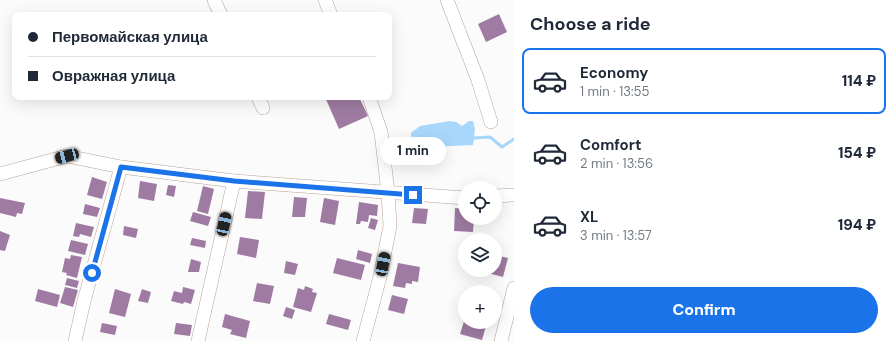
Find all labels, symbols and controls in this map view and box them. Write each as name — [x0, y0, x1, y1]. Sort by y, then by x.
text: Choose a ride — [530, 12, 651, 36]
text: Первомайская улица — [52, 27, 208, 47]
icon: car — [532, 63, 568, 99]
text: Economy — [580, 63, 648, 83]
text: Овражная улица — [52, 66, 175, 86]
text: 114 ₽ — [842, 71, 876, 91]
text: 1 min · 13:55 — [580, 83, 649, 100]
icon: car — [532, 135, 568, 171]
text: Comfort — [580, 135, 641, 155]
callout: 1 min — [380, 137, 446, 165]
text: 1 min — [397, 142, 429, 159]
text: 154 ₽ — [838, 143, 876, 163]
car — [54, 147, 80, 165]
text: 2 min · 13:56 — [580, 155, 653, 172]
map controls — [458, 181, 502, 329]
button: locate — [458, 181, 502, 225]
route end — [404, 186, 422, 204]
icon: car — [532, 207, 568, 243]
text: XL — [580, 207, 598, 227]
car — [216, 211, 232, 237]
text: 194 ₽ — [838, 215, 876, 235]
text: 3 min · 13:57 — [580, 227, 652, 244]
button: layers — [458, 233, 502, 277]
car — [375, 251, 391, 277]
route start — [83, 264, 101, 282]
button: + — [458, 285, 502, 329]
button: Confirm — [530, 287, 878, 333]

